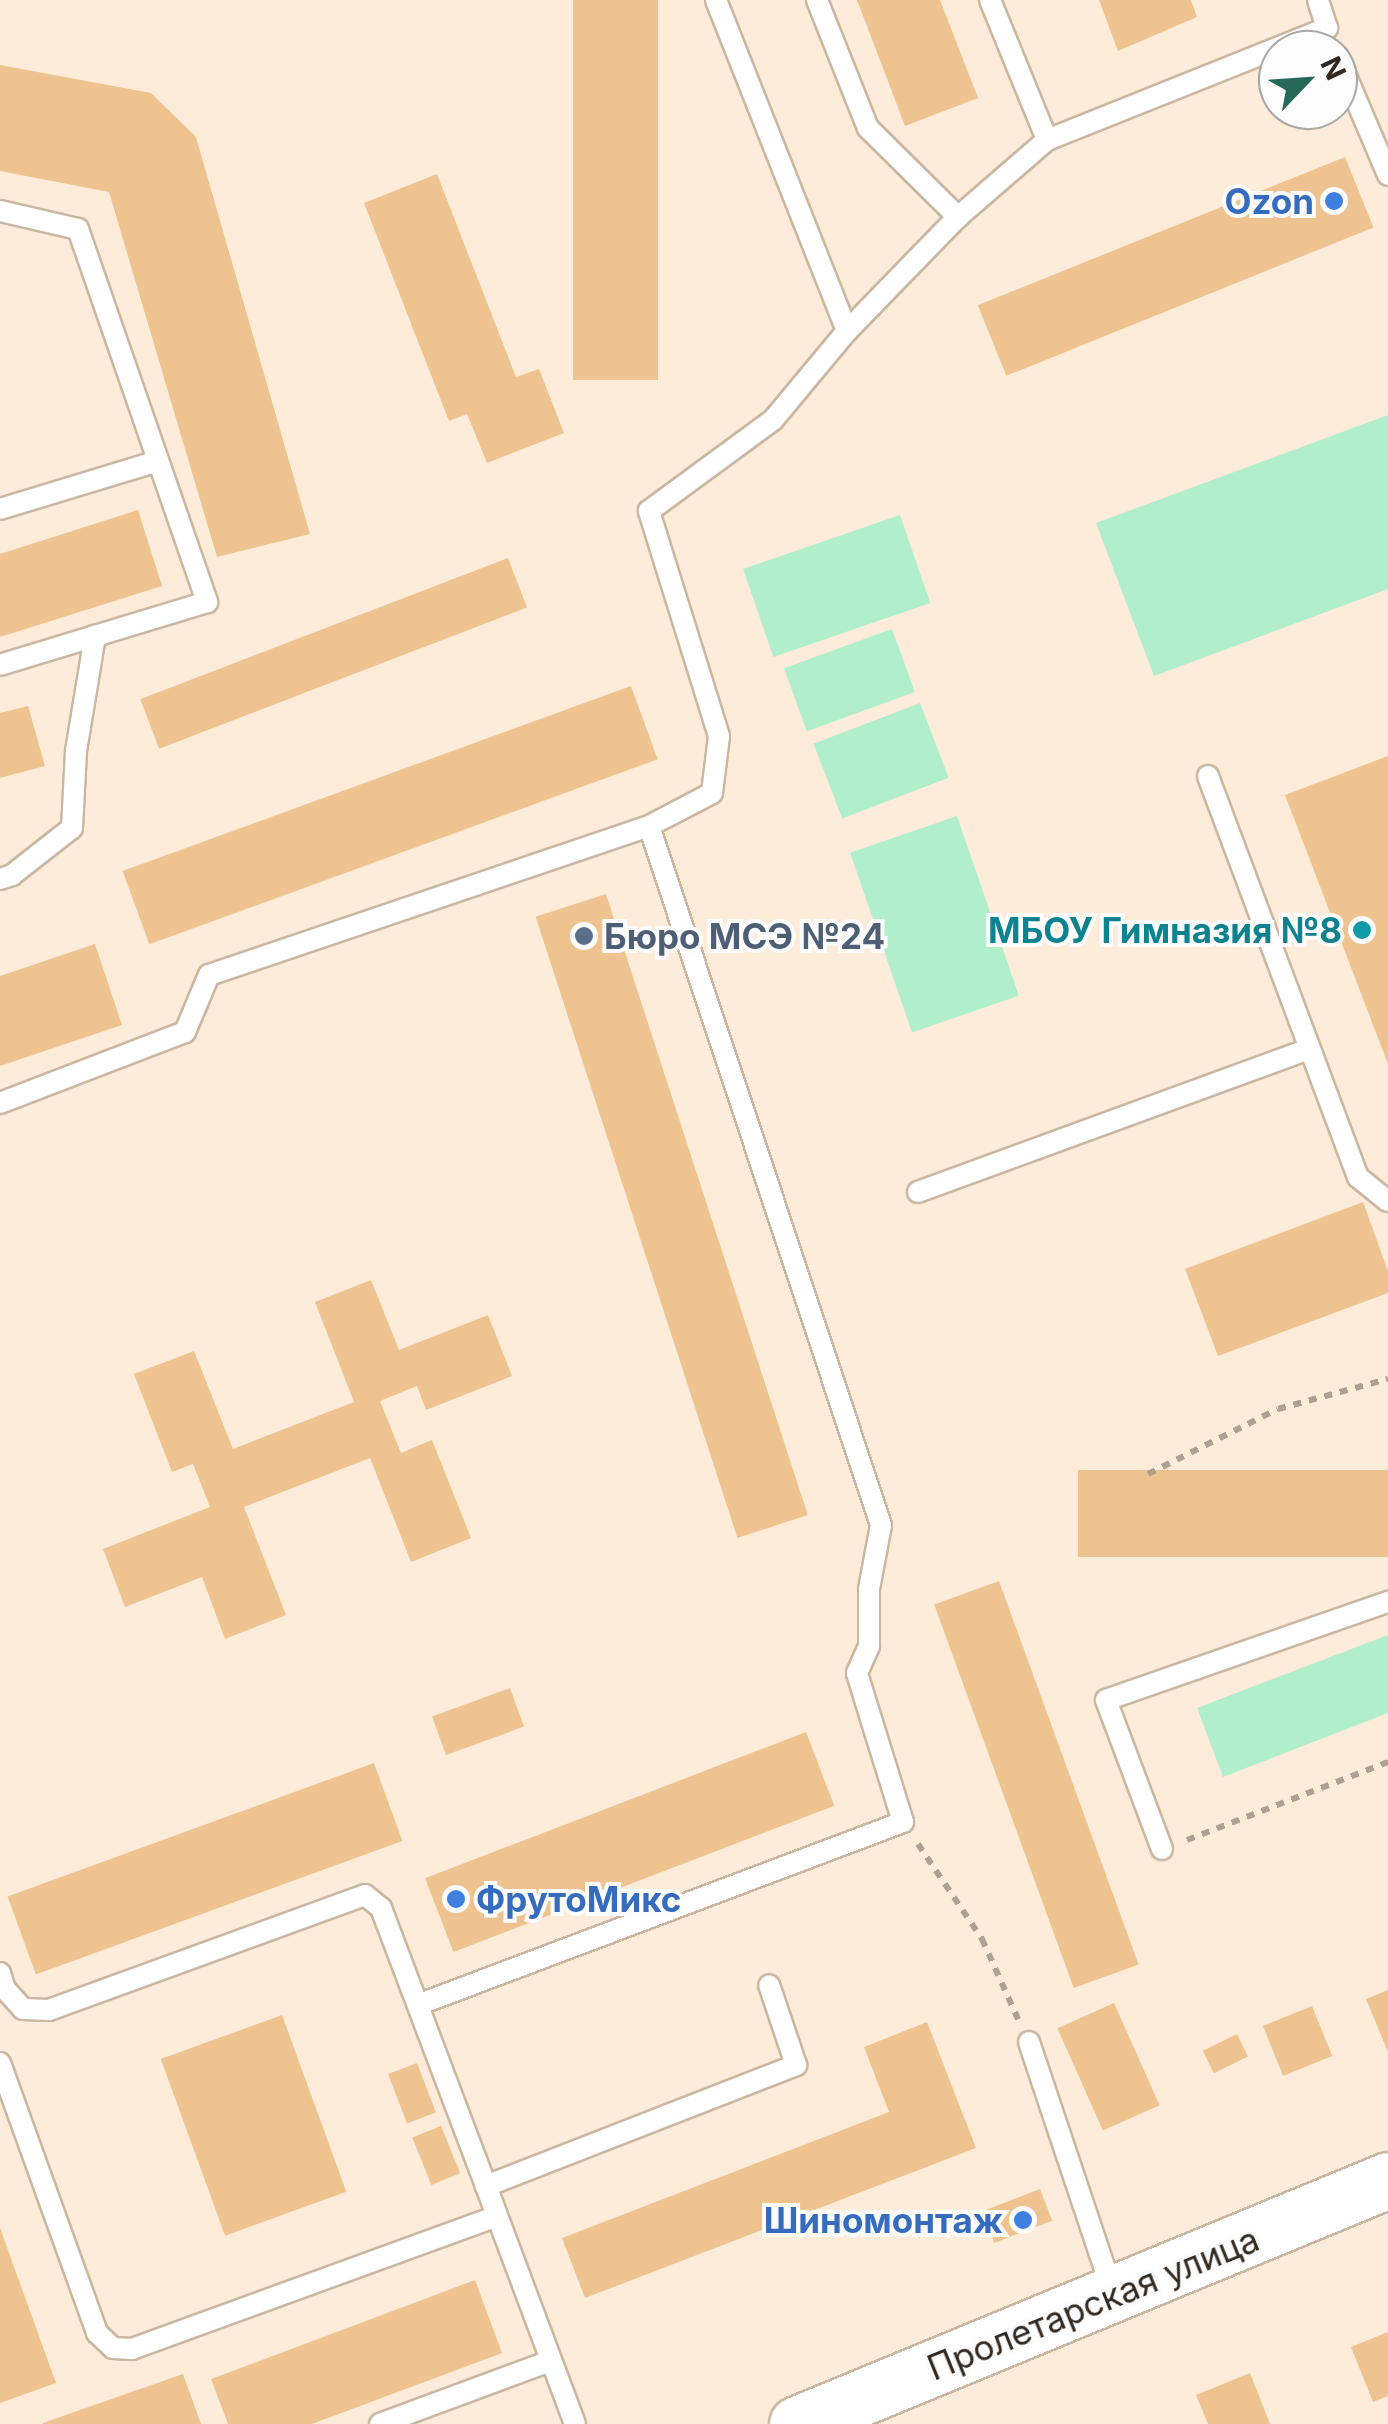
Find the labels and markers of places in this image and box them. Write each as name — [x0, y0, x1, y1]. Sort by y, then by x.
place label: Ozon — [1224, 180, 1314, 222]
marker: Ozon — [1323, 190, 1345, 212]
place label: МБОУ Гимназия №8 — [988, 909, 1342, 951]
place label: Бюро МСЭ №24 — [604, 915, 885, 957]
marker: МБОУ Гимназия №8 — [1351, 919, 1373, 941]
marker: Бюро МСЭ №24 — [573, 925, 595, 947]
place label: ФрутоМикс — [476, 1878, 681, 1920]
marker: ФрутоМикс — [445, 1888, 467, 1910]
place label: Шиномонтаж — [764, 2199, 1003, 2241]
marker: Шиномонтаж — [1012, 2209, 1034, 2231]

